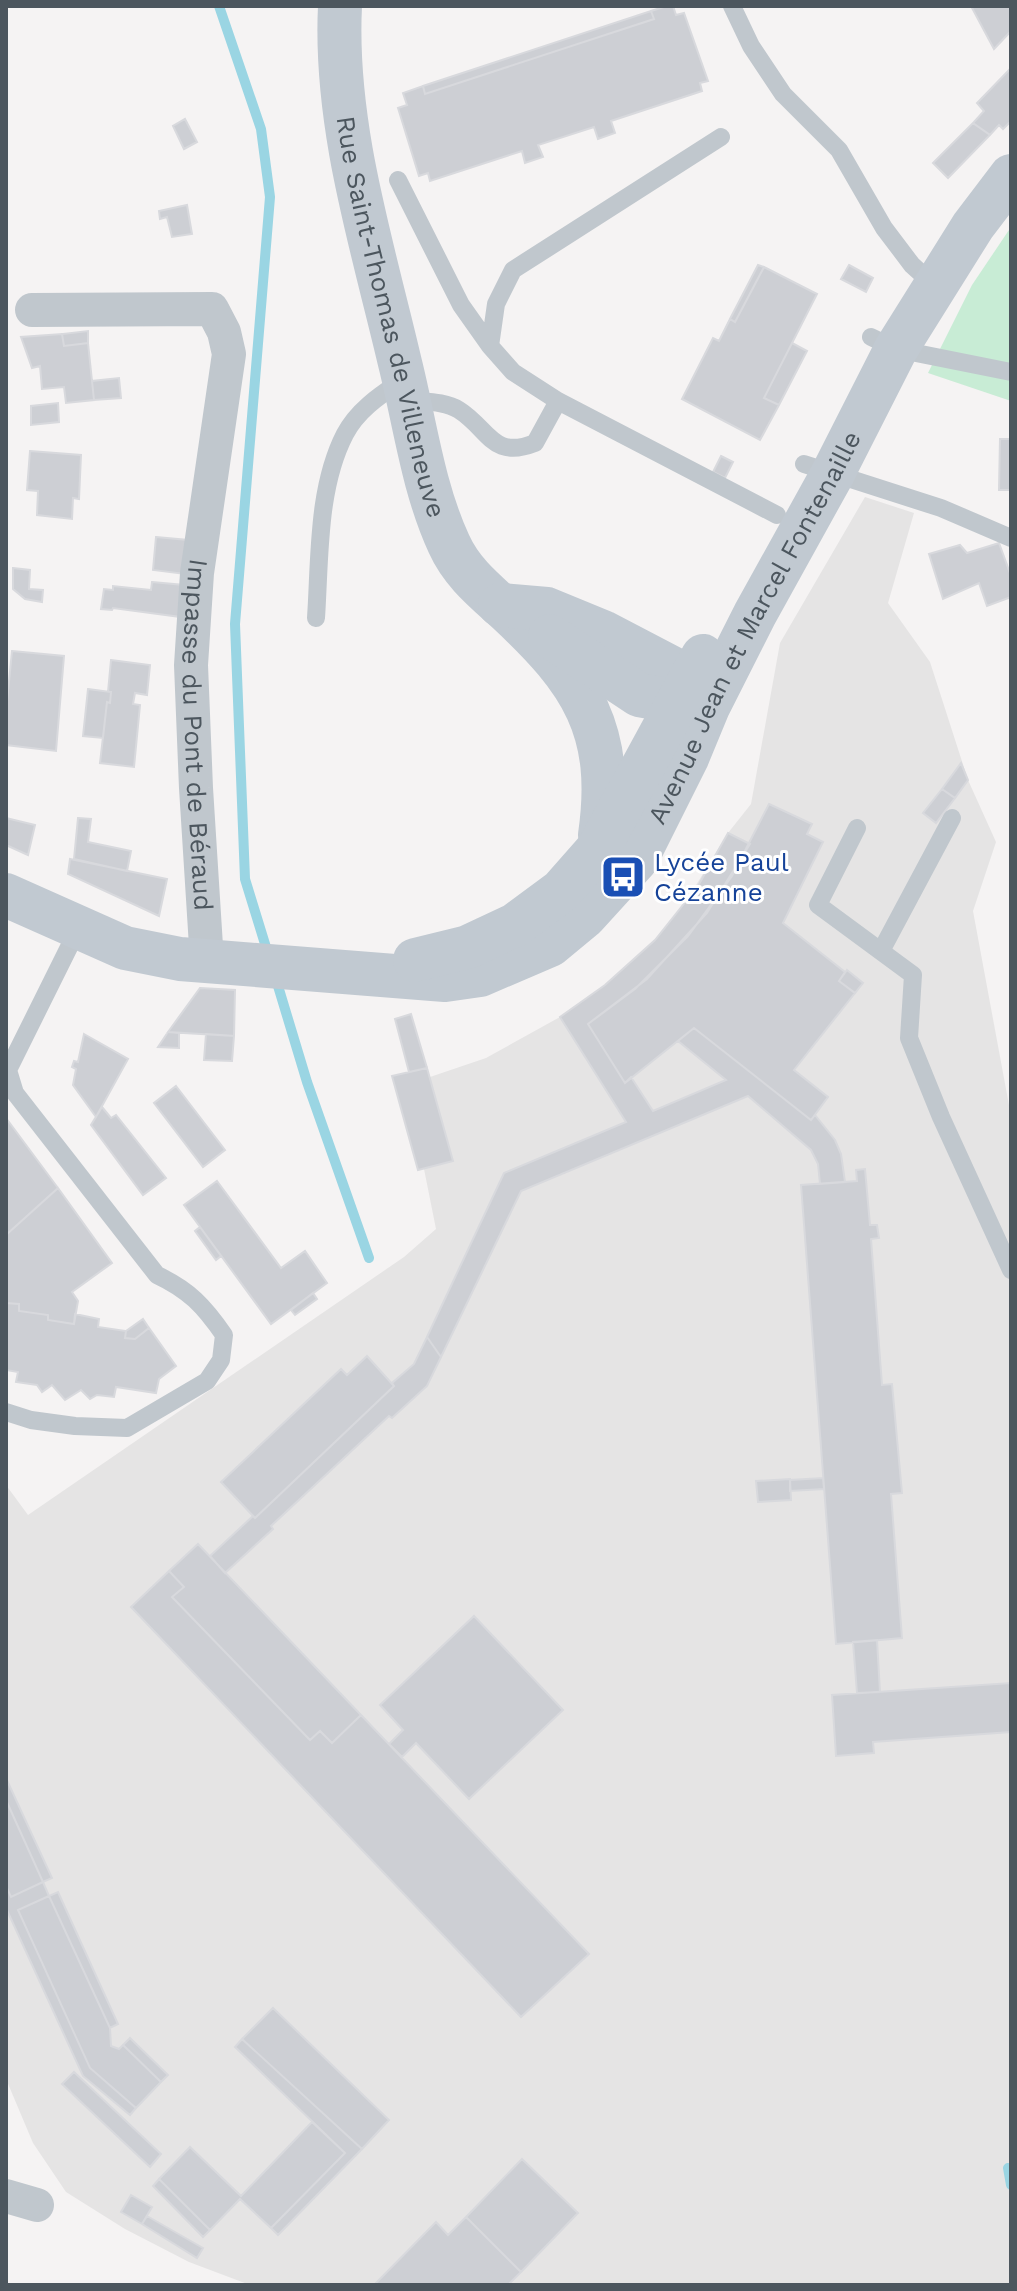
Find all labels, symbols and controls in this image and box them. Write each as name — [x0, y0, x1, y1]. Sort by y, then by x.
street label: Rue Saint-Thomas de Villeneuve — [331, 114, 452, 521]
street label: Avenue Jean et Marcel Fontenaille — [642, 426, 867, 829]
street label: Impasse du Pont de Béraud — [176, 557, 219, 912]
place label: Lycée Paul Cézanne — [654, 847, 789, 907]
bus stop icon: Lycée Paul Cézanne — [599, 853, 647, 901]

